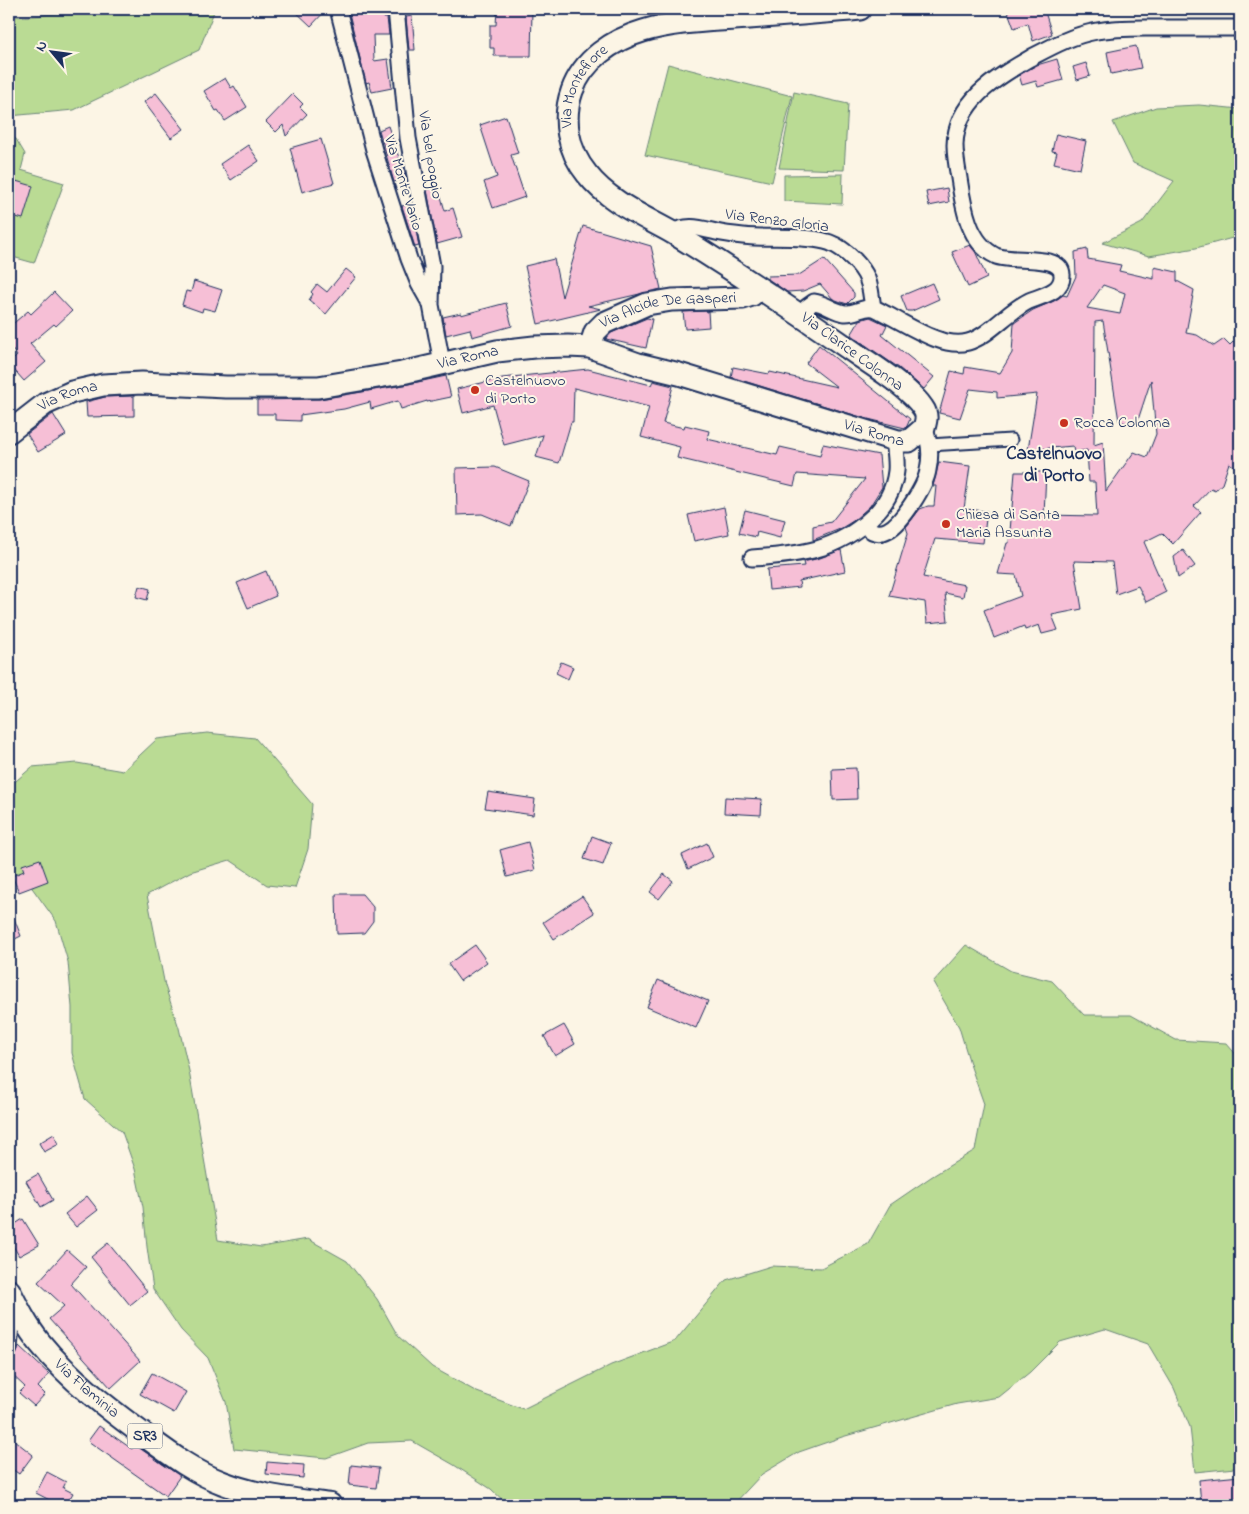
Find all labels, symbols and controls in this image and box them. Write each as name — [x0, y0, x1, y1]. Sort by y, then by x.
north arrow — [28, 28, 78, 78]
text: N — [30, 37, 53, 56]
street label: Via Montefiore — [555, 38, 614, 130]
street label: Via bel poggio — [411, 108, 449, 201]
street label: Via Monte Vario — [377, 131, 429, 234]
street label: Via Renzo Gloria — [723, 203, 830, 239]
street label: Via Alcide De Gasperi — [595, 286, 737, 336]
street label: Via Clarice Colonna — [795, 306, 908, 398]
street label: Via Roma — [434, 339, 501, 377]
place label: Castelnuovo di Porto — [485, 369, 566, 411]
street label: Via Roma — [32, 375, 100, 418]
marker: Castelnuovo di Porto — [469, 384, 481, 396]
place label: Rocca Colonna — [1074, 411, 1170, 435]
street label: Via Roma — [840, 413, 904, 453]
marker: Rocca Colonna — [1058, 417, 1070, 429]
district label: Castelnuovo di Porto — [1006, 441, 1102, 490]
place label: Chiesa di Santa Maria Assunta — [956, 503, 1060, 545]
marker: Chiesa di Santa Maria Assunta — [940, 518, 952, 530]
street label: Via Flaminia — [47, 1353, 124, 1424]
road number: SR3 — [128, 1424, 162, 1448]

